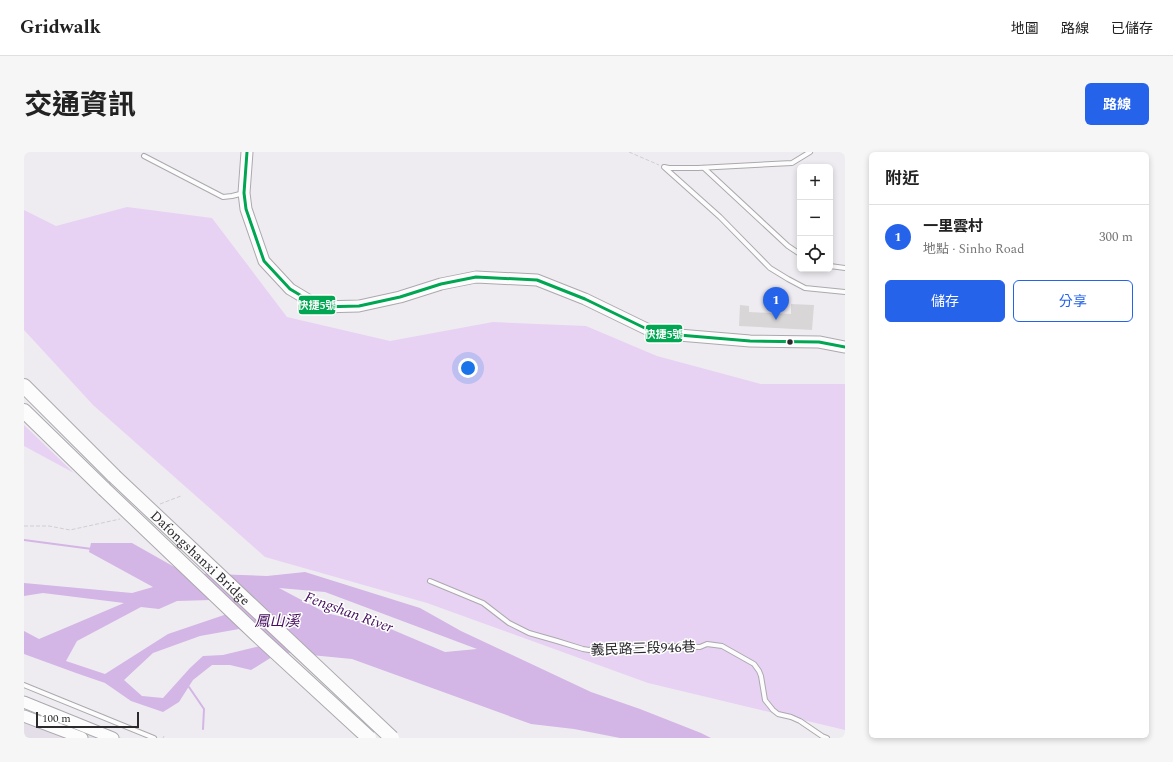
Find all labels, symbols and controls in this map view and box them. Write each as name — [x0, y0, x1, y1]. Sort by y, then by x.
text: Gridwalk — [20, 13, 101, 42]
text: 地圖 — [1011, 18, 1039, 39]
text: 路線 — [1061, 18, 1089, 39]
text: 已儲存 — [1111, 18, 1153, 39]
button: 路線 — [1085, 83, 1149, 125]
text: 交通資訊 — [24, 84, 136, 127]
map controls — [797, 164, 833, 272]
button: + — [797, 164, 833, 200]
text: 附近 — [885, 166, 919, 192]
button: − — [797, 200, 833, 236]
text: 一里雲村 — [923, 215, 983, 238]
text: 1 — [894, 227, 902, 247]
text: 300 m — [1099, 227, 1133, 247]
button: locate — [797, 236, 833, 272]
text: 地點 · Sinho Road — [923, 239, 1024, 259]
button: 儲存 — [885, 280, 1005, 322]
button: 分享 — [1013, 280, 1133, 322]
pin: 1 — [763, 287, 789, 320]
line badge: 快捷5號 — [298, 295, 336, 315]
text: 快捷5號 — [297, 297, 337, 314]
line badge: 快捷5號 — [645, 324, 683, 343]
text: 快捷5號 — [644, 326, 684, 343]
unlabelled marker — [785, 337, 795, 347]
your location — [458, 358, 478, 378]
street label: Dafongshanxi Bridge — [145, 505, 255, 611]
water label: Fengshan River — [301, 586, 397, 639]
water label: 鳳山溪 — [254, 610, 301, 633]
street label: 義民路三段946巷 — [590, 636, 696, 661]
scale bar — [36, 710, 139, 729]
text: 100 m — [42, 710, 71, 727]

